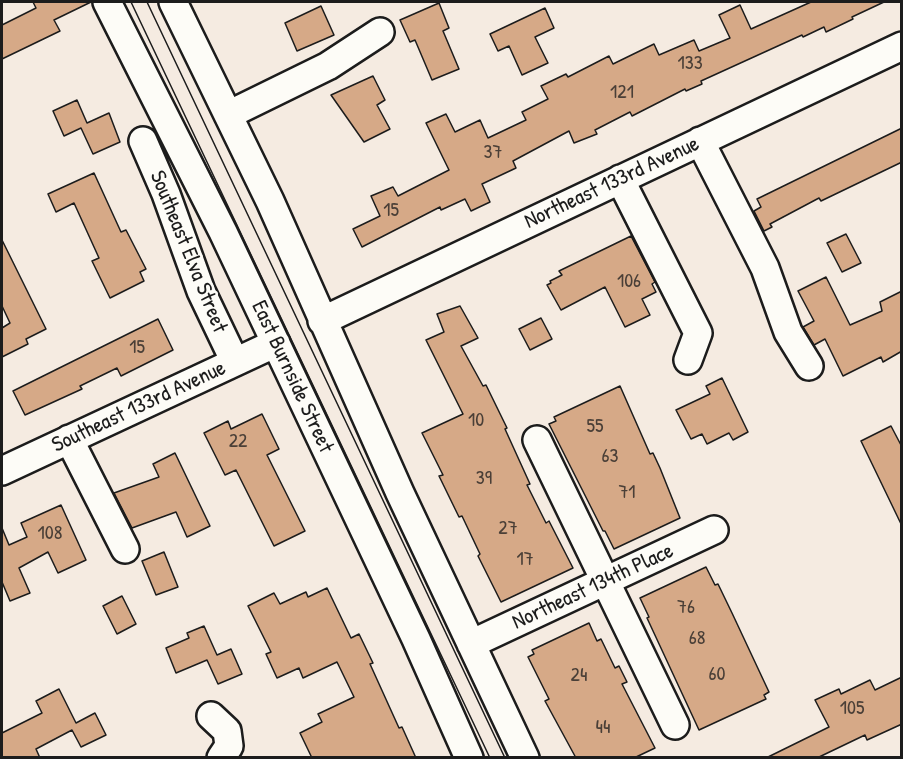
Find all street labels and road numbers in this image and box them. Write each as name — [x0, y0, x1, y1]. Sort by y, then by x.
street label: Northeast 133rd Avenue — [520, 131, 704, 235]
street label: Southeast Elva Street — [143, 167, 233, 337]
street label: East Burnside Street — [245, 297, 339, 457]
street label: Southeast 133rd Avenue — [48, 355, 230, 459]
street label: Northeast 134th Place — [508, 538, 678, 636]

